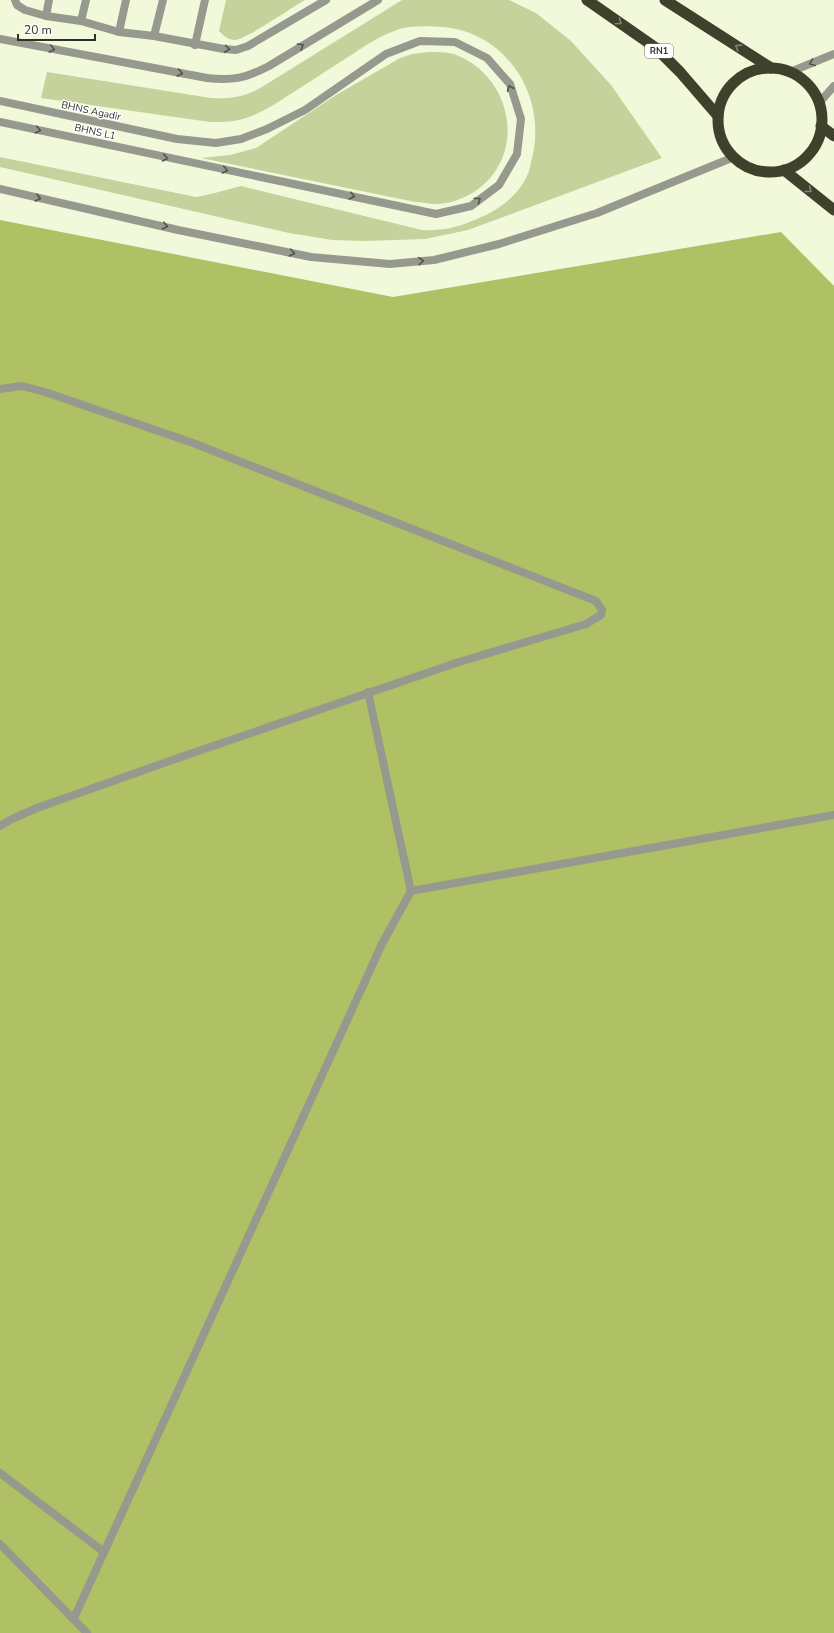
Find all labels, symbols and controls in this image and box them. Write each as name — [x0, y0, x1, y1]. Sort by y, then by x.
scale bar — [18, 16, 95, 42]
one-way arrow — [615, 17, 622, 24]
text: 20 m — [24, 22, 52, 38]
one-way arrow — [49, 44, 55, 53]
one-way arrow — [224, 44, 230, 53]
one-way arrow — [297, 44, 304, 51]
road number: RN1 — [645, 44, 673, 58]
one-way arrow — [736, 44, 743, 51]
one-way arrow — [809, 59, 816, 67]
one-way arrow — [177, 69, 183, 77]
one-way arrow — [507, 85, 515, 92]
street label: BHNS Agadir — [60, 98, 123, 124]
street label: BHNS L1 — [73, 121, 117, 143]
one-way arrow — [35, 126, 41, 134]
one-way arrow — [162, 153, 168, 161]
one-way arrow — [222, 165, 228, 174]
one-way arrow — [804, 185, 811, 192]
one-way arrow — [349, 192, 355, 200]
one-way arrow — [35, 193, 41, 201]
one-way arrow — [473, 198, 480, 205]
one-way arrow — [162, 222, 168, 230]
one-way arrow — [289, 248, 295, 256]
one-way arrow — [418, 256, 424, 265]

